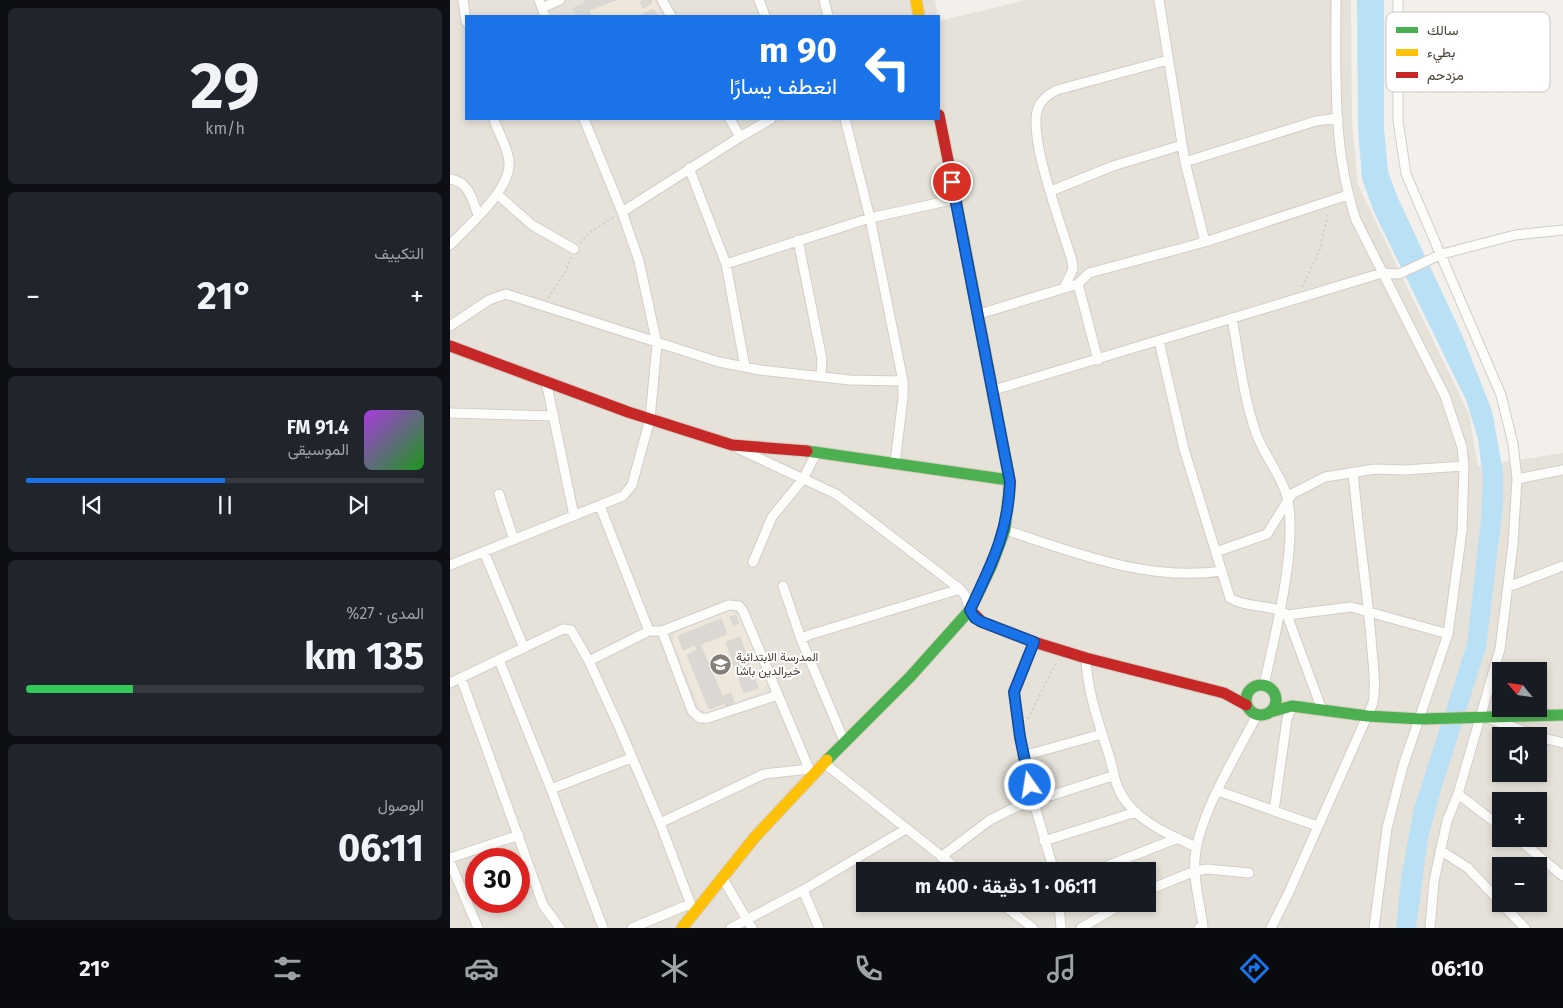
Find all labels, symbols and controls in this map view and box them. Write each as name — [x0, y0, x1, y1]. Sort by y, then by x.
legend — [1386, 12, 1550, 92]
text: سالك — [1427, 22, 1458, 39]
text: 90 m — [759, 29, 837, 71]
icon: left — [855, 35, 920, 100]
text: بطيء — [1427, 44, 1455, 64]
text: 29 — [190, 47, 260, 125]
text: مزدحم — [1427, 67, 1464, 84]
text: انعطف يسارًا — [730, 73, 837, 100]
text: km/h — [205, 119, 245, 138]
pin — [931, 161, 973, 203]
icon: arrive — [938, 168, 966, 196]
text: التكييف — [374, 244, 424, 263]
text: 21° — [197, 273, 253, 319]
text: − — [26, 280, 40, 313]
text: + — [410, 280, 424, 313]
text: 91.4 FM — [287, 416, 349, 439]
text: الموسيقى — [288, 440, 349, 459]
icon: previous — [78, 491, 106, 519]
icon: pause — [211, 491, 239, 519]
icon: next — [344, 491, 372, 519]
text: المدى · 27% — [346, 604, 424, 623]
text: 135 km — [304, 633, 424, 679]
place label: المدرسة الابتدائية خيرالدين باشا — [736, 650, 818, 679]
school or university icon: المدرسة الابتدائية خيرالدين باشا — [708, 652, 732, 676]
north arrow — [1492, 662, 1548, 718]
map controls — [1492, 662, 1547, 912]
button: sound — [1492, 727, 1547, 782]
position arrow — [1003, 758, 1055, 810]
button: + — [1492, 792, 1547, 847]
text: الوصول — [378, 796, 424, 815]
text: 06:11 — [338, 825, 424, 871]
speed limit sign: 30 — [465, 848, 530, 913]
button: − — [1492, 857, 1547, 912]
text: 06:11 · 1 دقيقة · 400 m — [915, 875, 1097, 898]
icon: filters — [270, 951, 305, 986]
icon: car — [464, 951, 499, 986]
icon: climate — [657, 951, 692, 986]
icon: phone — [851, 951, 886, 986]
icon: music — [1044, 951, 1079, 986]
icon: directions — [1237, 951, 1272, 986]
text: 21° — [79, 955, 112, 982]
text: 06:10 — [1431, 955, 1484, 982]

